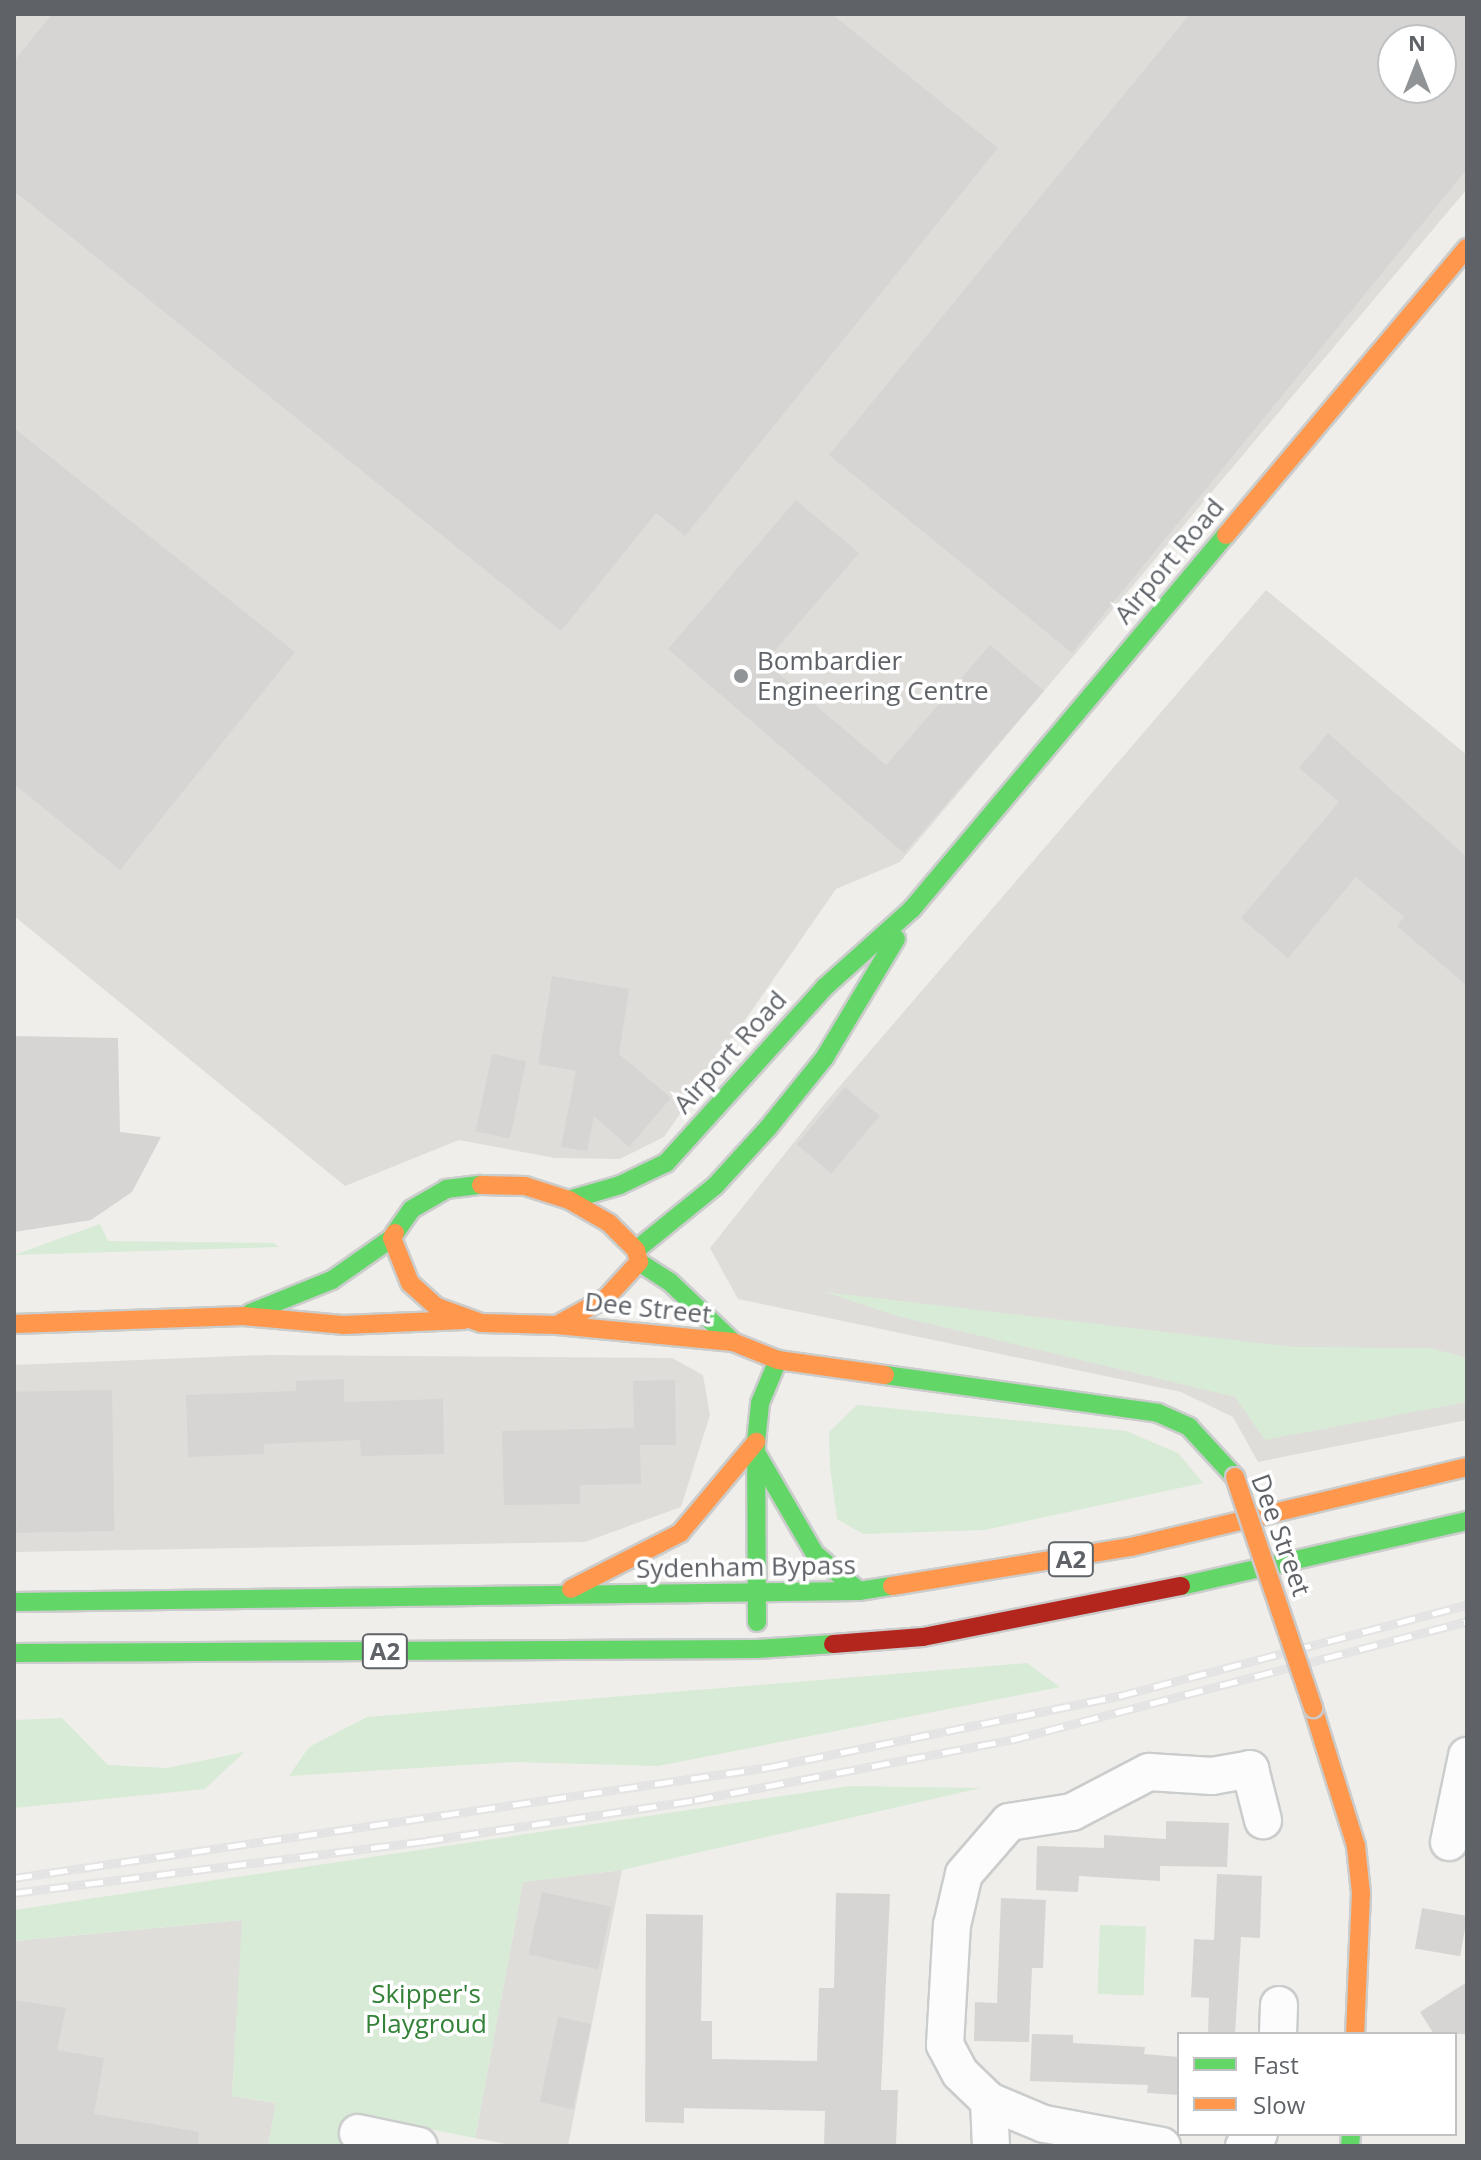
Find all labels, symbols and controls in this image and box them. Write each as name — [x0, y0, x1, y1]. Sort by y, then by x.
north arrow — [1377, 24, 1457, 104]
text: N — [1408, 27, 1426, 57]
street label: Airport Road — [1108, 492, 1230, 630]
place label: Bombardier Engineering Centre — [757, 645, 989, 706]
marker: Bombardier Engineering Centre — [732, 667, 750, 685]
street label: Airport Road — [667, 984, 793, 1120]
street label: Dee Street — [583, 1286, 713, 1330]
street label: Dee Street — [1245, 1470, 1317, 1600]
road number: A2 — [1047, 1539, 1095, 1579]
street label: Sydenham Bypass — [636, 1549, 856, 1585]
road number: A2 — [361, 1631, 409, 1671]
park label: Skipper's Playgroud — [365, 1978, 487, 2040]
legend — [1177, 2032, 1457, 2136]
text: Fast — [1253, 2048, 1299, 2081]
text: Slow — [1253, 2088, 1305, 2121]

